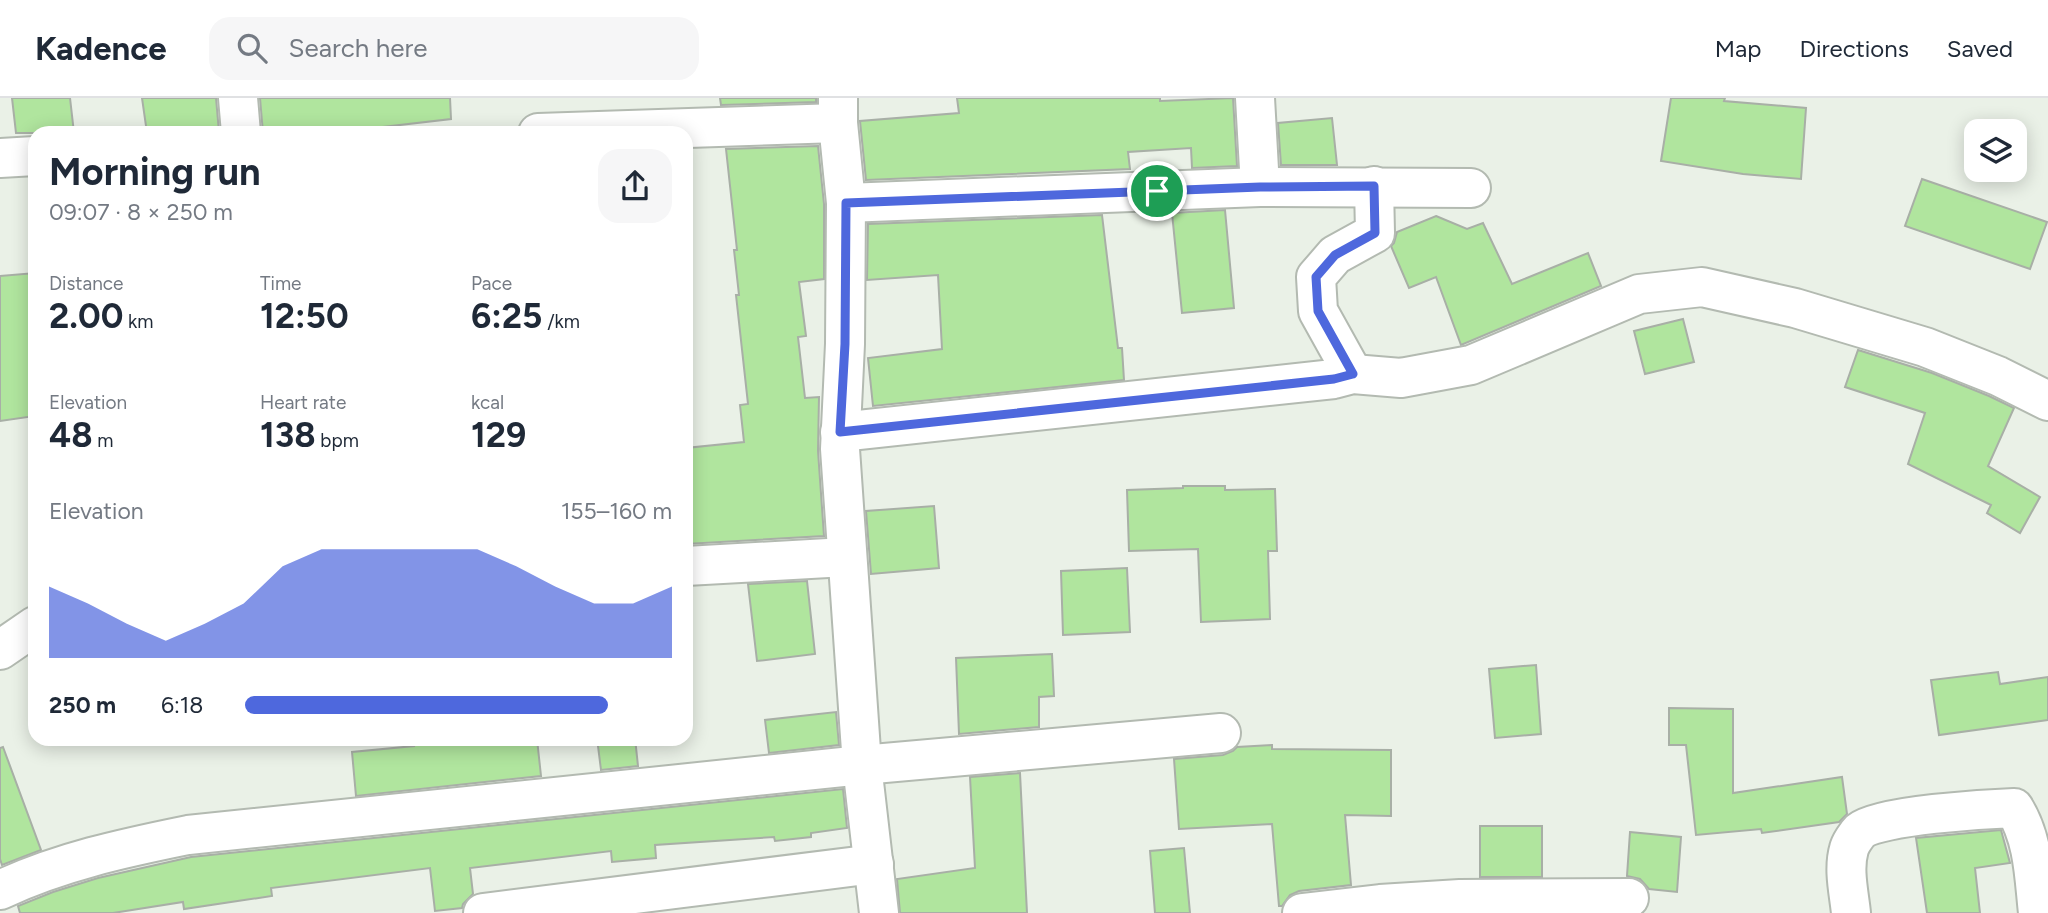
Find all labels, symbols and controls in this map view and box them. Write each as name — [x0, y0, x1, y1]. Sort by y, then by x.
search box — [209, 17, 699, 80]
text: Kadence — [35, 29, 167, 68]
icon: search — [233, 29, 271, 67]
text: Search here — [289, 32, 427, 64]
text: Map — [1715, 34, 1761, 63]
text: Directions — [1799, 34, 1909, 63]
text: Saved — [1947, 34, 2013, 63]
map controls — [1964, 119, 2027, 182]
button: layers — [1964, 119, 2027, 182]
text: Morning run — [49, 149, 261, 195]
button: share — [598, 149, 672, 223]
pin — [1127, 161, 1187, 221]
icon: arrive — [1138, 172, 1176, 210]
text: 09:07 · 8 × 250 m — [49, 198, 233, 226]
text: Distance — [49, 272, 123, 295]
text: Time — [260, 272, 301, 295]
text: Pace — [471, 272, 512, 295]
text: 2.00 — [49, 295, 123, 337]
text: 12:50 — [260, 295, 349, 337]
text: 6:25 — [471, 295, 542, 337]
text: km — [123, 310, 153, 333]
text: /km — [542, 310, 580, 333]
text: Elevation — [49, 391, 127, 414]
text: Heart rate — [260, 391, 346, 414]
text: kcal — [471, 391, 504, 414]
text: 48 — [49, 414, 93, 456]
text: 138 — [260, 414, 316, 456]
text: 129 — [471, 414, 526, 456]
text: m — [93, 429, 113, 452]
text: bpm — [316, 429, 359, 452]
text: Elevation — [49, 497, 144, 525]
text: 155–160 m — [561, 497, 672, 525]
text: 250 m — [49, 691, 116, 719]
text: 6:18 — [161, 691, 203, 719]

